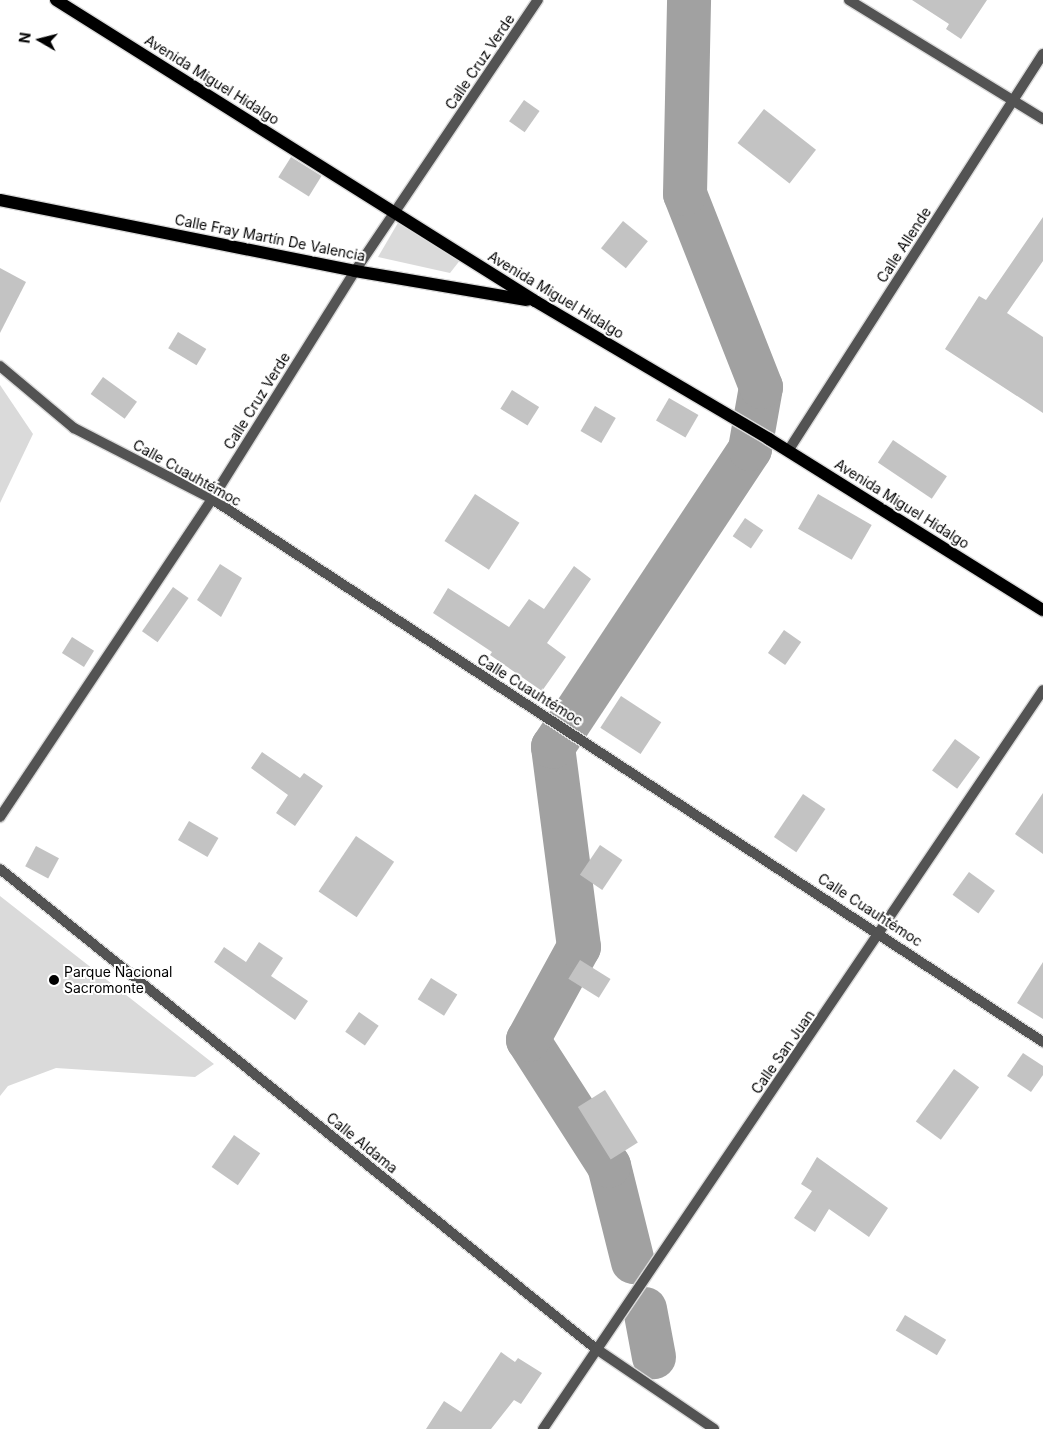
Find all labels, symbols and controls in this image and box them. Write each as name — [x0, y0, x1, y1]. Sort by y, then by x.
street label: Calle Cruz Verde — [442, 11, 518, 113]
north arrow — [15, 15, 65, 65]
text: N — [15, 31, 34, 44]
street label: Avenida Miguel Hidalgo — [142, 32, 282, 128]
street label: Calle Allende — [873, 204, 935, 286]
street label: Calle Fray Martín De Valencia — [173, 211, 367, 265]
street label: Avenida Miguel Hidalgo — [485, 248, 627, 342]
street label: Calle Cruz Verde — [220, 349, 294, 453]
street label: Calle Cuauhtémoc — [130, 436, 244, 510]
street label: Avenida Miguel Hidalgo — [832, 456, 972, 552]
street label: Calle Cuauhtémoc — [474, 651, 586, 729]
street label: Calle Cuauhtémoc — [815, 870, 925, 950]
place label: Parque Nacional Sacromonte — [64, 964, 173, 996]
marker: Parque Nacional Sacromonte — [48, 974, 60, 986]
street label: Calle San Juan — [748, 1007, 818, 1097]
street label: Calle Aldama — [323, 1109, 401, 1177]

